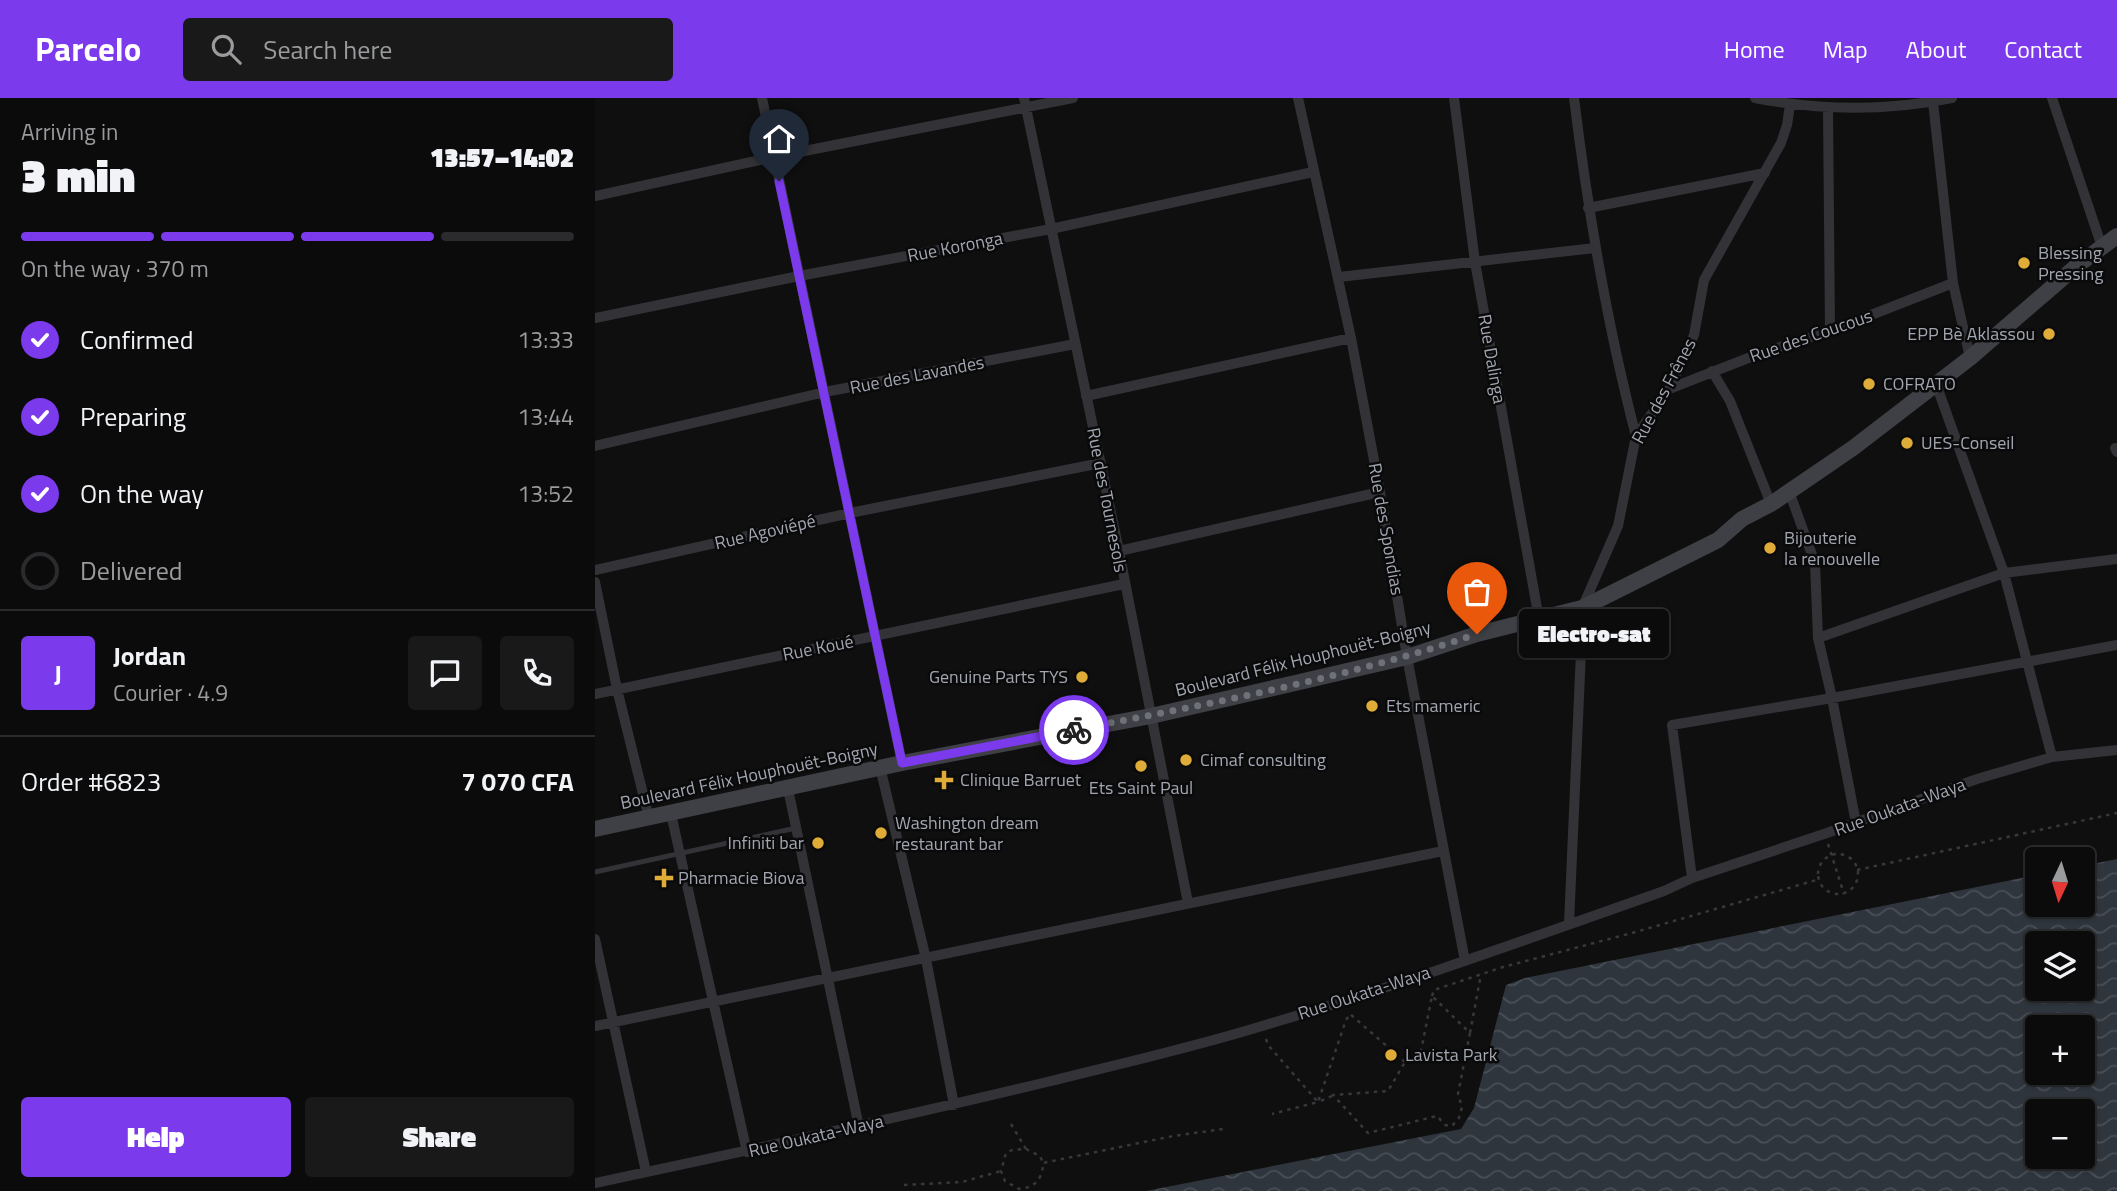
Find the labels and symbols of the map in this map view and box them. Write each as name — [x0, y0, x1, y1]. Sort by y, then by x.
pin — [749, 109, 809, 181]
street label: Rue Koronga — [905, 224, 1005, 269]
place label: Blessing Pressing — [2038, 239, 2103, 287]
marker: Blessing Pressing — [2016, 255, 2032, 271]
street label: Rue des Coucous — [1746, 302, 1876, 369]
street label: Rue Dalinga — [1471, 312, 1514, 406]
place label: EPP Bè Aklassou — [1907, 320, 2035, 347]
marker: EPP Bè Aklassou — [2041, 326, 2057, 342]
street label: Rue des Frênes — [1624, 333, 1703, 448]
street label: Rue des Lavandes — [847, 348, 986, 401]
place label: COFRATO — [1883, 370, 1956, 397]
marker: COFRATO — [1861, 376, 1877, 392]
street label: Rue des Tournesols — [1080, 425, 1135, 575]
place label: UES-Conseil — [1921, 429, 2014, 456]
marker: UES-Conseil — [1899, 435, 1915, 451]
street label: Rue des Spondias — [1362, 461, 1411, 597]
street label: Rue Agoviépé — [712, 507, 818, 556]
place label: Bijouterie la renouvelle — [1784, 524, 1880, 572]
marker: Bijouterie la renouvelle — [1762, 540, 1778, 556]
pin — [1447, 562, 1507, 634]
callout: Electro-sat — [1519, 610, 1669, 658]
street label: Boulevard Félix Houphouët-Boigny — [1172, 614, 1434, 703]
street label: Rue Koué — [780, 627, 856, 668]
place label: Genuine Parts TYS — [929, 663, 1068, 690]
marker: Genuine Parts TYS — [1074, 669, 1090, 685]
place label: Ets mameric — [1386, 692, 1481, 719]
courier — [1039, 695, 1109, 765]
marker: Ets mameric — [1364, 698, 1380, 714]
street label: Boulevard Félix Houphouët-Boigny — [618, 735, 881, 816]
place label: Cimaf consulting — [1200, 746, 1326, 773]
marker: Cimaf consulting — [1178, 752, 1194, 768]
marker: Ets Saint Paul — [1133, 758, 1149, 774]
place label: Clinique Barruet — [960, 766, 1082, 793]
marker: Clinique Barruet — [934, 770, 954, 790]
street label: Rue Oukata-Waya — [1831, 770, 1969, 843]
place label: Ets Saint Paul — [1089, 774, 1193, 801]
place label: Washington dream restaurant bar — [895, 809, 1039, 857]
marker: Washington dream restaurant bar — [873, 825, 889, 841]
place label: Infiniti bar — [727, 829, 804, 856]
marker: Infiniti bar — [810, 835, 826, 851]
north arrow — [2025, 847, 2095, 917]
place label: Pharmacie Biova — [678, 864, 804, 891]
marker: Pharmacie Biova — [656, 870, 672, 886]
street label: Rue Oukata-Waya — [1294, 958, 1433, 1027]
place label: Lavista Park — [1405, 1041, 1498, 1068]
marker: Lavista Park — [1383, 1047, 1399, 1063]
street label: Rue Oukata-Waya — [746, 1107, 886, 1164]

